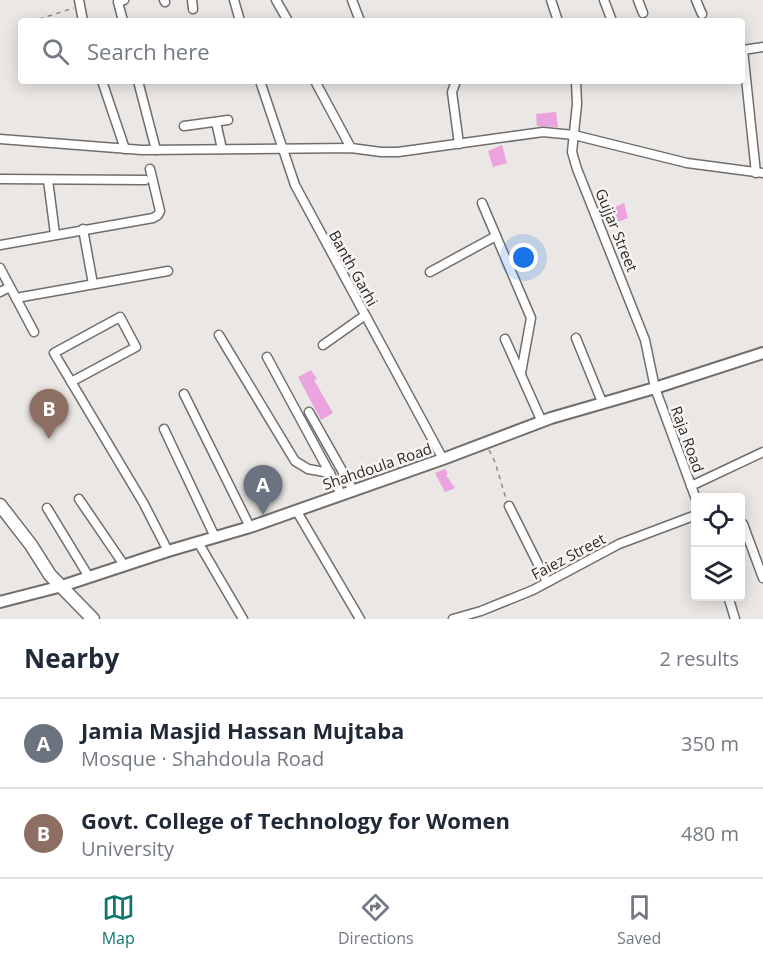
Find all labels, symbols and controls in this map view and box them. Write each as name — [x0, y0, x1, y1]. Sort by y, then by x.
search box — [18, 18, 745, 84]
icon: search — [39, 35, 72, 68]
text: Search here — [87, 36, 210, 66]
street label: Gujjar Street — [591, 185, 643, 275]
street label: Banth Garhi — [325, 226, 383, 310]
your location — [509, 243, 538, 272]
pin: B — [29, 390, 68, 439]
street label: Raja Road — [667, 403, 709, 475]
street label: Shahdoula Road — [320, 438, 434, 494]
pin: A — [244, 466, 282, 515]
map controls — [691, 493, 745, 601]
button: locate — [691, 493, 745, 547]
street label: Faiez Street — [527, 528, 609, 584]
button: layers — [691, 547, 745, 601]
text: Nearby — [24, 640, 119, 676]
text: 2 results — [659, 645, 739, 672]
text: Jamia Masjid Hassan Mujtaba — [81, 715, 404, 745]
text: A — [37, 730, 50, 757]
text: 350 m — [681, 730, 739, 757]
text: Mosque · Shahdoula Road — [81, 745, 324, 772]
text: Govt. College of Technology for Women — [81, 805, 510, 835]
text: B — [37, 820, 50, 847]
text: 480 m — [681, 820, 739, 847]
text: University — [81, 835, 174, 862]
tab: Map — [102, 891, 135, 949]
tab: Directions — [338, 891, 414, 949]
tab: Saved — [617, 891, 661, 949]

